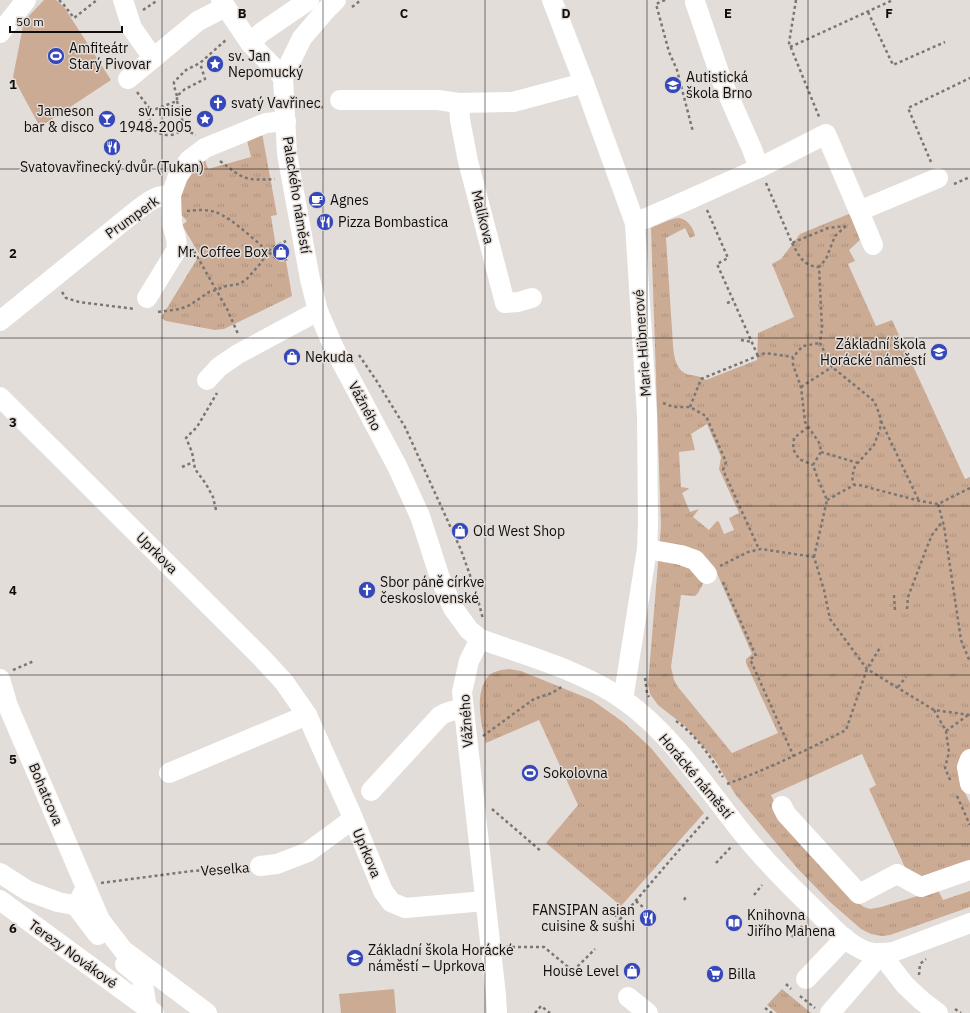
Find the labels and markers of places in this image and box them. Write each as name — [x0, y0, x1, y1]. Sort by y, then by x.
place label: Amfiteátr Starý Pivovar — [69, 39, 151, 73]
sports icon: Amfiteátr Starý Pivovar — [46, 46, 66, 66]
place label: sv. Jan Nepomucký — [228, 47, 303, 81]
place icon: sv. Jan Nepomucký — [205, 54, 225, 74]
place label: Autistická škola Brno — [686, 68, 753, 102]
school or university icon: Autistická škola Brno — [663, 75, 683, 95]
church icon: svatý Vavřinec — [208, 93, 228, 113]
place label: svatý Vavřinec — [231, 94, 321, 112]
place label: Jameson bar & disco — [24, 102, 94, 136]
place label: sv. misie 1948-2005 — [119, 102, 192, 136]
bar icon: Jameson bar & disco — [97, 109, 117, 129]
place icon: sv. misie 1948-2005 — [195, 109, 215, 129]
restaurant icon: Svatovavřinecký dvůr (Tukan) — [102, 137, 122, 157]
place label: Svatovavřinecký dvůr (Tukan) — [20, 158, 204, 176]
cafe icon: Agnes — [307, 190, 327, 210]
place label: Agnes — [330, 191, 369, 209]
restaurant icon: Pizza Bombastica — [315, 212, 335, 232]
place label: Pizza Bombastica — [338, 213, 449, 231]
shop icon: Mr. Coffee Box — [271, 242, 291, 262]
place label: Mr. Coffee Box — [177, 243, 268, 261]
place label: Základní škola Horácké náměstí — [820, 335, 927, 369]
school or university icon: Základní škola Horácké náměstí — [929, 342, 949, 362]
shop icon: Nekuda — [282, 347, 302, 367]
place label: Nekuda — [305, 348, 354, 366]
shop icon: Old West Shop — [450, 521, 470, 541]
place label: Old West Shop — [473, 522, 565, 540]
place label: Sbor páně církve československé — [380, 573, 485, 607]
church icon: Sbor páně církve československé — [357, 580, 377, 600]
sports icon: Sokolovna — [520, 763, 540, 783]
place label: Sokolovna — [543, 764, 608, 782]
place label: FANSIPAN asian cuisine & sushi — [532, 901, 635, 935]
place label: Knihovna Jiřího Mahena — [747, 906, 836, 940]
restaurant icon: FANSIPAN asian cuisine & sushi — [638, 908, 658, 928]
library icon: Knihovna Jiřího Mahena — [724, 913, 744, 933]
place label: Základní škola Horácké náměstí – Uprkova — [368, 941, 514, 975]
school or university icon: Základní škola Horácké náměstí – Uprkova — [345, 948, 365, 968]
shop icon: House Level — [622, 961, 642, 981]
place label: House Level — [543, 962, 619, 980]
supermarket icon: Billa — [705, 964, 725, 984]
place label: Billa — [728, 965, 756, 983]

